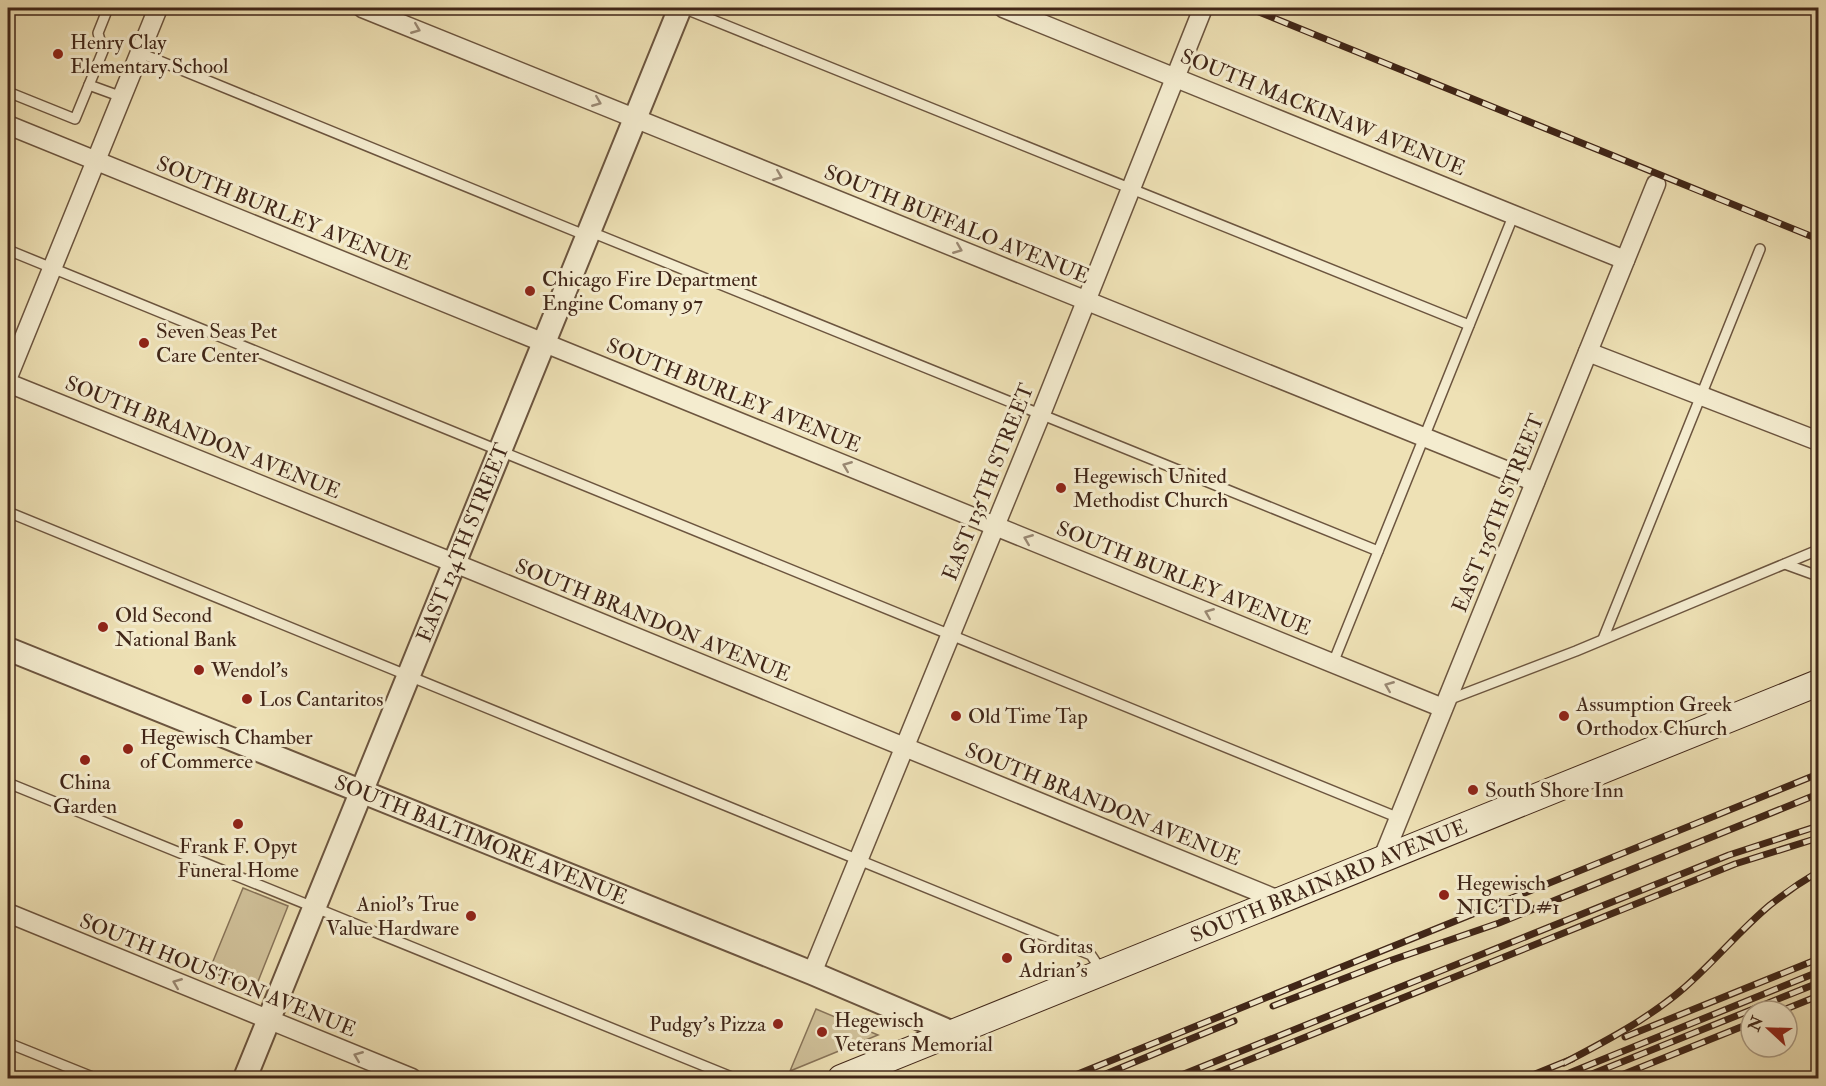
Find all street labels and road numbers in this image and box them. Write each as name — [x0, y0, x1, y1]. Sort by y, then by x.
street label: SOUTH MACKINAW AVENUE — [1176, 43, 1469, 182]
street label: SOUTH BURLEY AVENUE — [152, 150, 415, 277]
street label: SOUTH BUFFALO AVENUE — [820, 159, 1093, 290]
street label: SOUTH BURLEY AVENUE — [602, 332, 865, 459]
street label: SOUTH BRANDON AVENUE — [61, 370, 345, 505]
street label: EAST 135TH STREET — [937, 379, 1041, 585]
street label: EAST 136TH STREET — [1446, 410, 1551, 616]
street label: EAST 134TH STREET — [411, 439, 516, 646]
street label: SOUTH BURLEY AVENUE — [1052, 515, 1315, 642]
street label: SOUTH BRANDON AVENUE — [511, 553, 795, 688]
street label: SOUTH BRANDON AVENUE — [961, 737, 1245, 872]
street label: SOUTH BALTIMORE AVENUE — [330, 769, 631, 911]
street label: SOUTH BRAINARD AVENUE — [1187, 813, 1471, 949]
street label: SOUTH HOUSTON AVENUE — [76, 908, 360, 1043]

